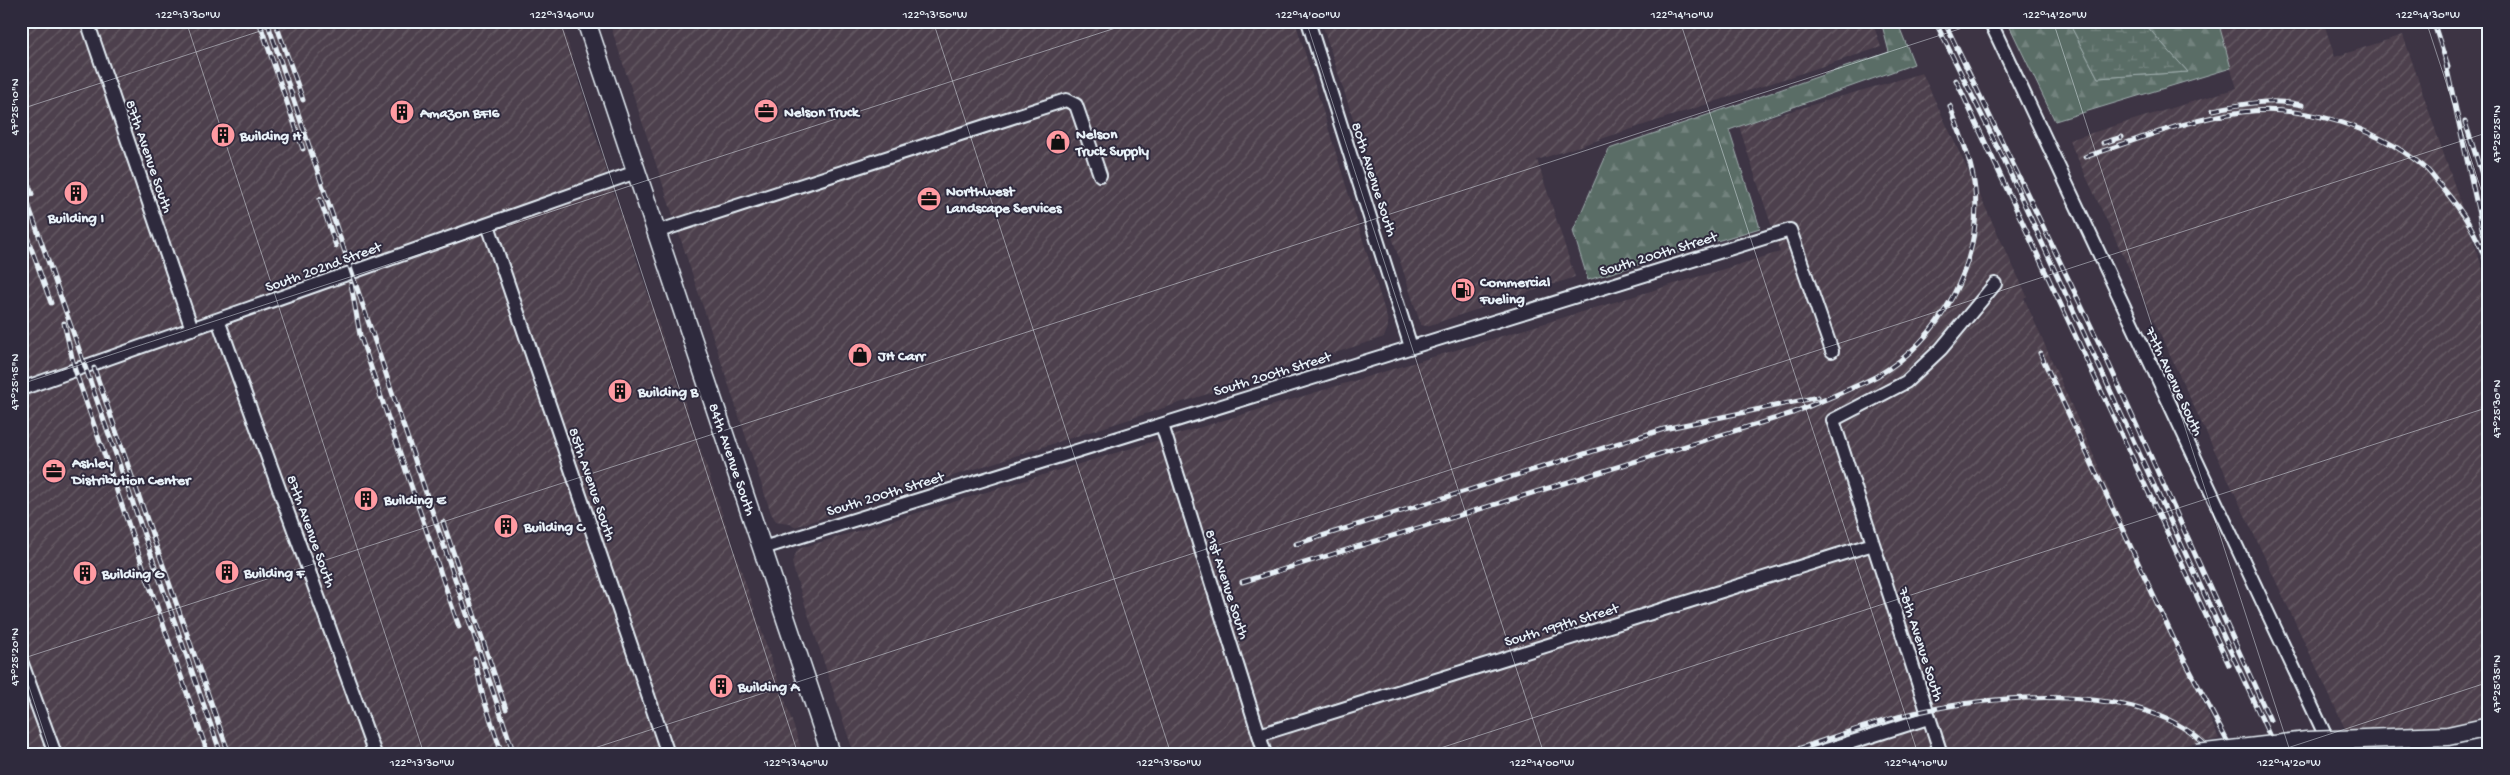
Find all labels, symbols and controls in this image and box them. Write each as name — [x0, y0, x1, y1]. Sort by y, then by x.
text: 122°13'30"W — [155, 9, 220, 23]
text: 122°13'40"W — [529, 9, 594, 23]
text: 122°13'50"W — [902, 9, 967, 23]
text: 122°14'00"W — [1275, 9, 1340, 23]
text: 122°14'10"W — [1650, 9, 1713, 23]
text: 122°14'20"W — [2022, 9, 2087, 23]
text: 122°14'30"W — [2395, 9, 2460, 23]
text: 47°25'10"N — [9, 78, 23, 136]
street label: 87th Avenue South — [120, 98, 176, 216]
office icon: Nelson Truck — [753, 98, 779, 124]
building icon: Amazon BFI6 — [389, 99, 415, 125]
place label: Nelson Truck — [784, 104, 861, 122]
place label: Amazon BFI6 — [419, 105, 500, 123]
text: 47°25'25"N — [2491, 105, 2505, 163]
street label: 80th Avenue South — [1346, 120, 1400, 239]
building icon: Building H — [210, 122, 236, 148]
place label: Nelson Truck Supply — [1075, 126, 1150, 161]
place label: Building H — [239, 128, 302, 146]
shop icon: Nelson Truck Supply — [1045, 129, 1071, 155]
building icon: Building I — [63, 180, 89, 206]
place label: Northwest Landscape Services — [946, 183, 1063, 218]
office icon: Northwest Landscape Services — [916, 186, 942, 212]
place label: Building I — [47, 210, 104, 228]
street label: South 200th Street — [1598, 228, 1721, 281]
street label: South 202nd Street — [263, 238, 386, 297]
place label: Commercial Fueling — [1479, 274, 1551, 309]
fuel station icon: Commercial Fueling — [1450, 277, 1476, 303]
street label: 77th Avenue South — [2140, 324, 2206, 439]
shop icon: JH Carr — [847, 342, 873, 368]
place label: JH Carr — [877, 348, 927, 366]
street label: South 200th Street — [1212, 348, 1335, 401]
text: 47°25'15"N — [9, 354, 23, 410]
building icon: Building B — [607, 378, 633, 404]
text: 47°25'30"N — [2491, 380, 2505, 438]
place label: Building B — [637, 384, 700, 402]
street label: 84th Avenue South — [703, 401, 759, 518]
street label: 85th Avenue South — [563, 426, 619, 544]
place label: Ashley Distribution Center — [70, 455, 192, 490]
office icon: Ashley Distribution Center — [41, 458, 67, 484]
street label: South 200th Street — [825, 468, 948, 521]
street label: 87th Avenue South — [281, 473, 339, 590]
building icon: Building E — [353, 486, 379, 512]
place label: Building E — [383, 492, 448, 510]
building icon: Building C — [493, 513, 519, 539]
place label: Building C — [523, 519, 587, 537]
street label: 81st Avenue South — [1200, 528, 1252, 642]
building icon: Building F — [214, 559, 240, 585]
building icon: Building G — [72, 560, 98, 586]
place label: Building F — [243, 565, 306, 583]
place label: Building G — [101, 566, 166, 584]
street label: 78th Avenue South — [1893, 585, 1947, 704]
street label: South 199th Street — [1502, 599, 1623, 652]
text: 47°25'20"N — [9, 628, 23, 686]
text: 47°25'35"N — [2491, 655, 2505, 713]
building icon: Building A — [708, 673, 734, 699]
place label: Building A — [737, 679, 801, 697]
text: 122°13'30"W — [389, 757, 454, 771]
text: 122°13'40"W — [763, 757, 828, 771]
text: 122°13'50"W — [1136, 757, 1201, 771]
text: 122°14'00"W — [1509, 757, 1574, 771]
text: 122°14'10"W — [1884, 757, 1947, 771]
text: 122°14'20"W — [2256, 757, 2321, 771]

